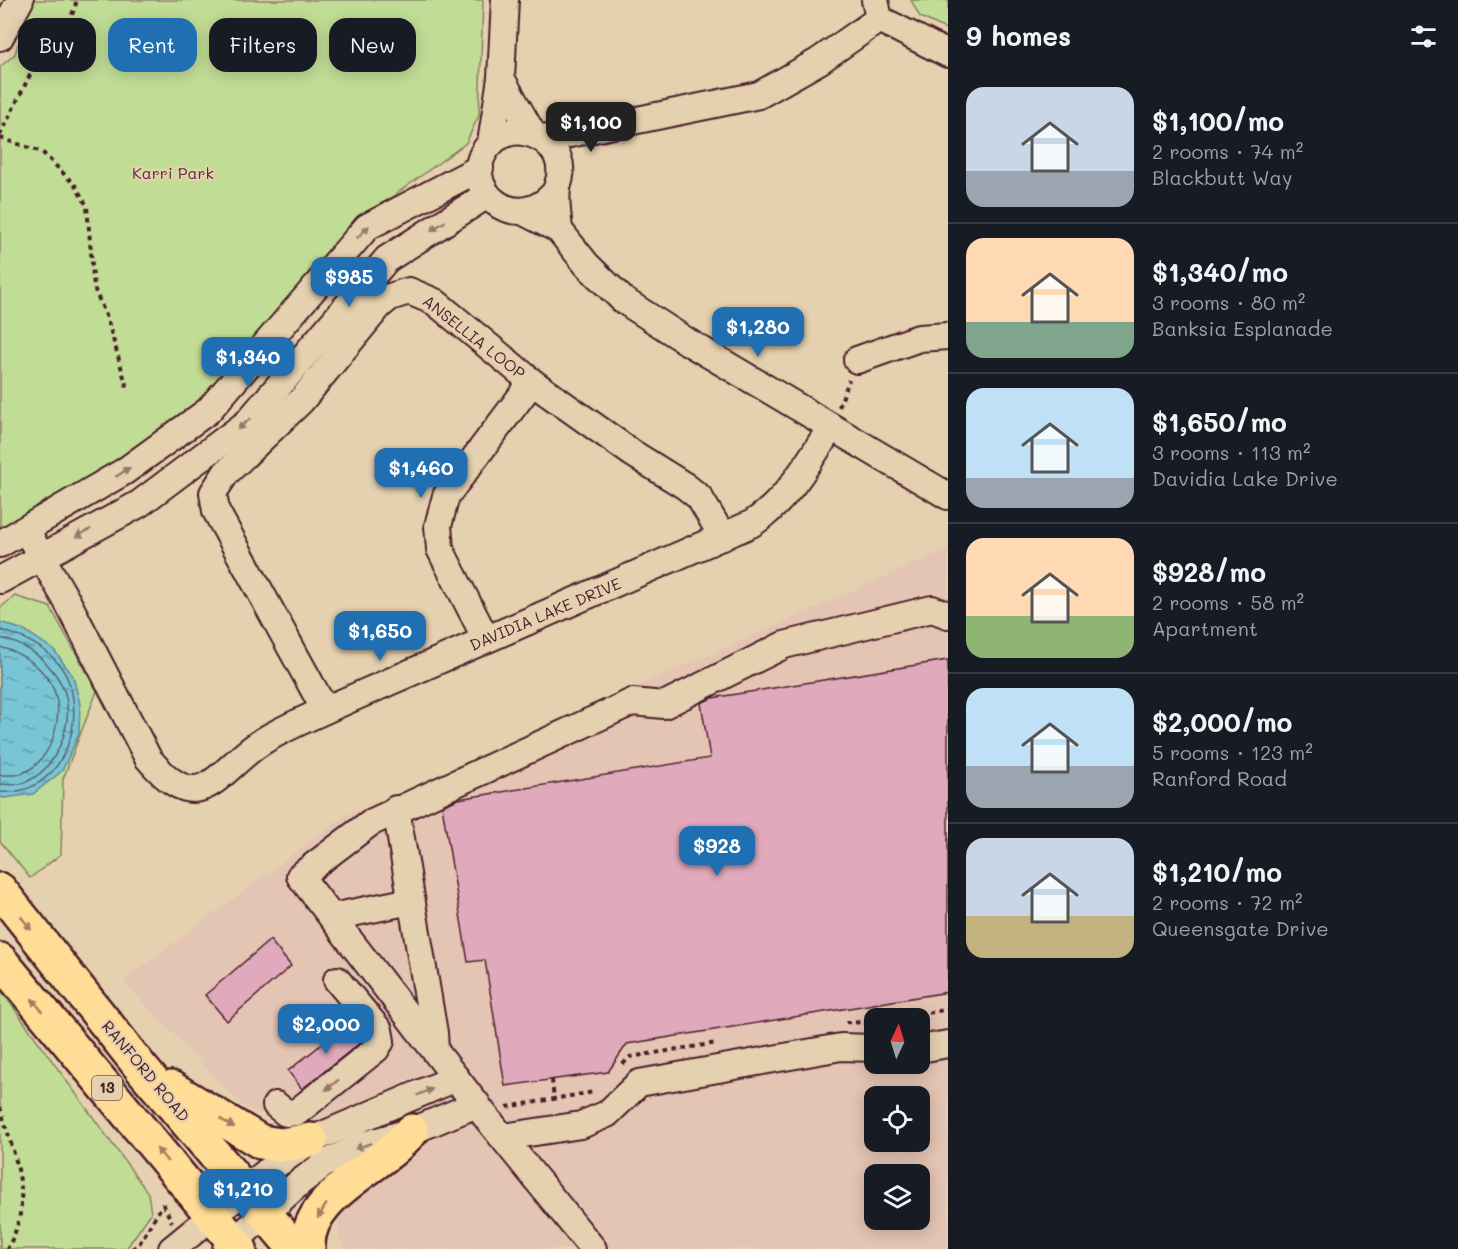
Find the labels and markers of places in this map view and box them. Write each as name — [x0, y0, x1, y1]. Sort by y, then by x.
pin: $1,100 — [542, 102, 640, 153]
pin: $985 — [313, 257, 385, 308]
pin: $1,280 — [709, 307, 807, 358]
pin: $1,340 — [199, 337, 297, 388]
pin: $1,460 — [372, 448, 470, 499]
pin: $1,650 — [331, 611, 429, 662]
pin: $928 — [681, 826, 753, 877]
pin: $2,000 — [277, 1004, 375, 1055]
pin: $1,210 — [194, 1169, 292, 1220]

